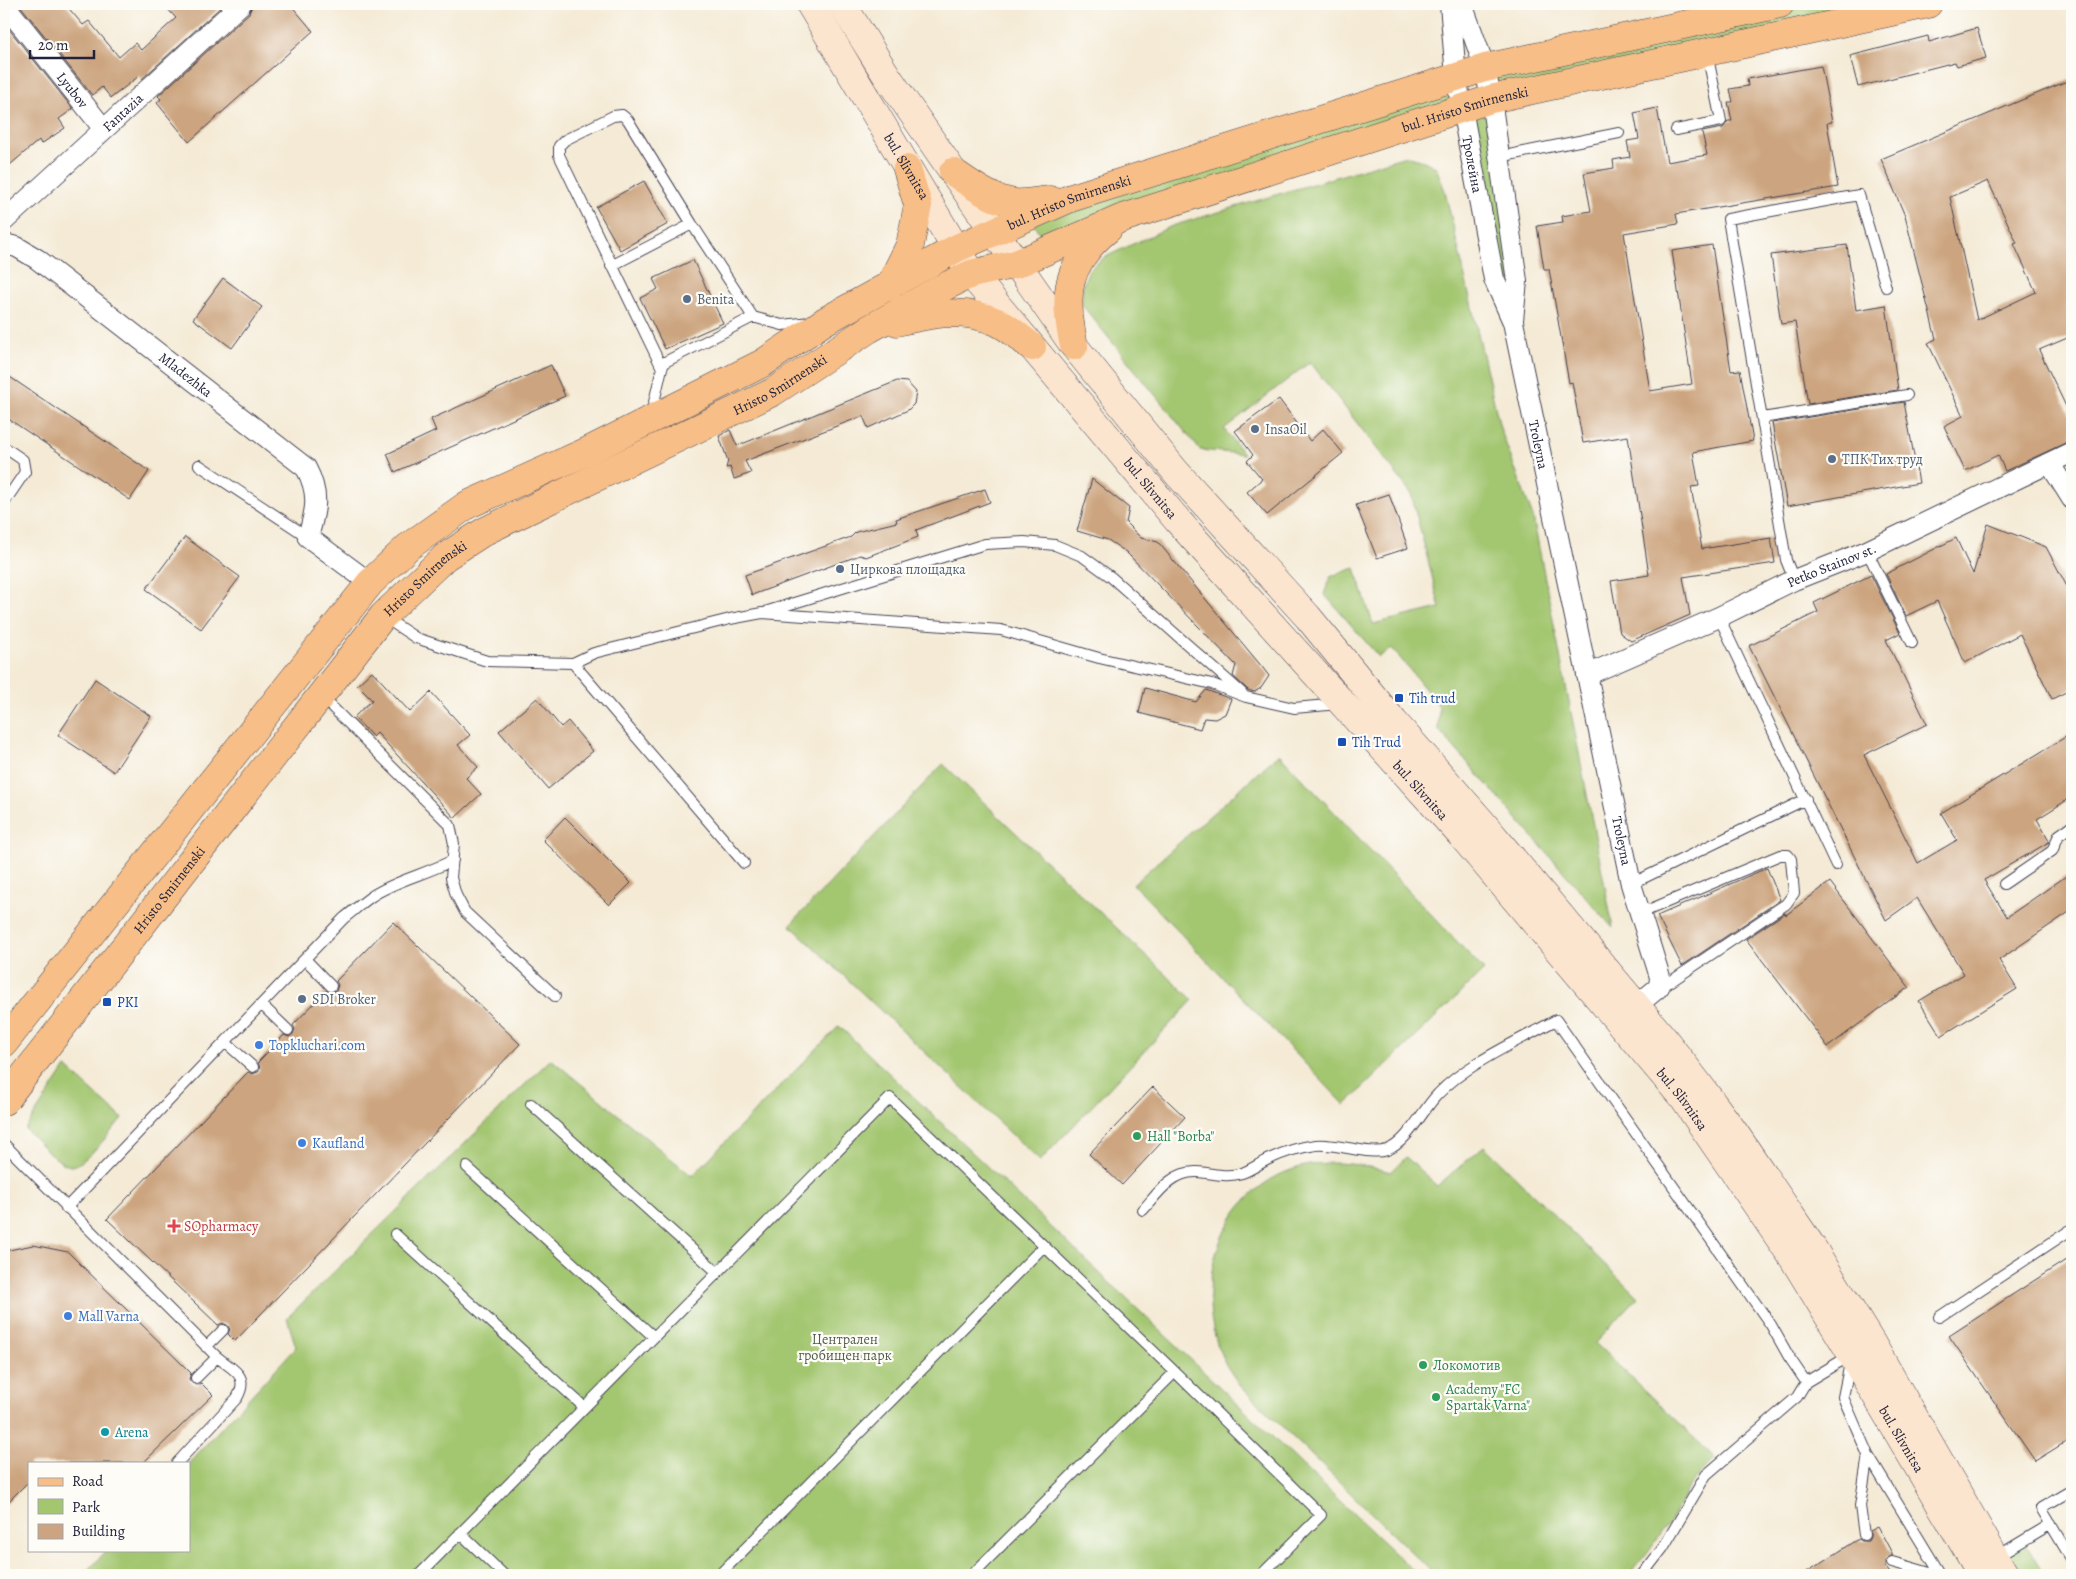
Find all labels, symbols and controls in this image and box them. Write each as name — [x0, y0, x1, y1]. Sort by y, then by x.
scale bar — [30, 28, 94, 60]
text: 20 m — [38, 35, 69, 55]
street label: Lyubov — [52, 68, 93, 112]
street label: bul. Hristo Smirnenski — [1399, 82, 1530, 137]
street label: Fantazia — [98, 88, 148, 136]
street label: bul. Slivnitsa — [880, 130, 934, 203]
street label: Тролейна — [1458, 134, 1487, 195]
street label: bul. Hristo Smirnenski — [1004, 170, 1133, 234]
place label: Benita — [697, 290, 735, 309]
marker: Benita — [681, 293, 693, 305]
street label: Mladezhka — [155, 348, 217, 402]
street label: Hristo Smirnenski — [729, 350, 831, 420]
street label: Troleyna — [1524, 418, 1553, 471]
place label: InsaOil — [1265, 420, 1307, 439]
marker: InsaOil — [1249, 423, 1261, 435]
place label: ТПК Тих труд — [1842, 450, 1923, 469]
marker: ТПК Тих труд — [1826, 453, 1838, 465]
street label: bul. Slivnitsa — [1119, 454, 1182, 523]
street label: Hristo Smirnenski — [379, 536, 470, 621]
street label: Petko Stainov st. — [1783, 538, 1879, 592]
place label: Циркова площадка — [850, 560, 966, 579]
marker: Циркова площадка — [834, 563, 846, 575]
place label: Tih trud — [1409, 689, 1456, 708]
marker: Tih trud — [1393, 692, 1405, 704]
place label: Tih Trud — [1352, 733, 1402, 752]
marker: Tih Trud — [1336, 736, 1348, 748]
street label: bul. Slivnitsa — [1389, 756, 1453, 824]
street label: Troleyna — [1608, 815, 1636, 868]
street label: Hristo Smirnenski — [129, 842, 209, 938]
place label: SDI Broker — [312, 990, 376, 1009]
place label: PKI — [117, 993, 139, 1012]
marker: SDI Broker — [296, 993, 308, 1005]
marker: PKI — [101, 996, 113, 1008]
place label: Topkluchari.com — [269, 1036, 366, 1055]
marker: Topkluchari.com — [253, 1039, 265, 1051]
street label: bul. Slivnitsa — [1652, 1064, 1713, 1135]
place label: Hall "Borba" — [1147, 1127, 1215, 1146]
marker: Hall "Borba" — [1131, 1130, 1143, 1142]
place label: Kaufland — [312, 1134, 365, 1153]
marker: Kaufland — [296, 1137, 308, 1149]
place label: SOpharmacy — [184, 1217, 259, 1236]
marker: SOpharmacy — [168, 1220, 180, 1232]
place label: Mall Varna — [78, 1307, 140, 1326]
marker: Mall Varna — [62, 1310, 74, 1322]
park label: Централен гробищен парк — [798, 1330, 892, 1365]
place label: Локомотив — [1433, 1356, 1501, 1375]
marker: Локомотив — [1417, 1359, 1429, 1371]
place label: Academy "FC Spartak Varna" — [1445, 1380, 1530, 1415]
marker: Academy "FC Spartak Varna" — [1430, 1391, 1442, 1403]
street label: bul. Slivnitsa — [1875, 1402, 1929, 1476]
place label: Arena — [114, 1423, 149, 1442]
marker: Arena — [99, 1426, 111, 1438]
legend — [28, 1462, 190, 1552]
text: Road — [72, 1471, 104, 1491]
text: Park — [72, 1497, 101, 1517]
text: Building — [72, 1521, 125, 1541]

